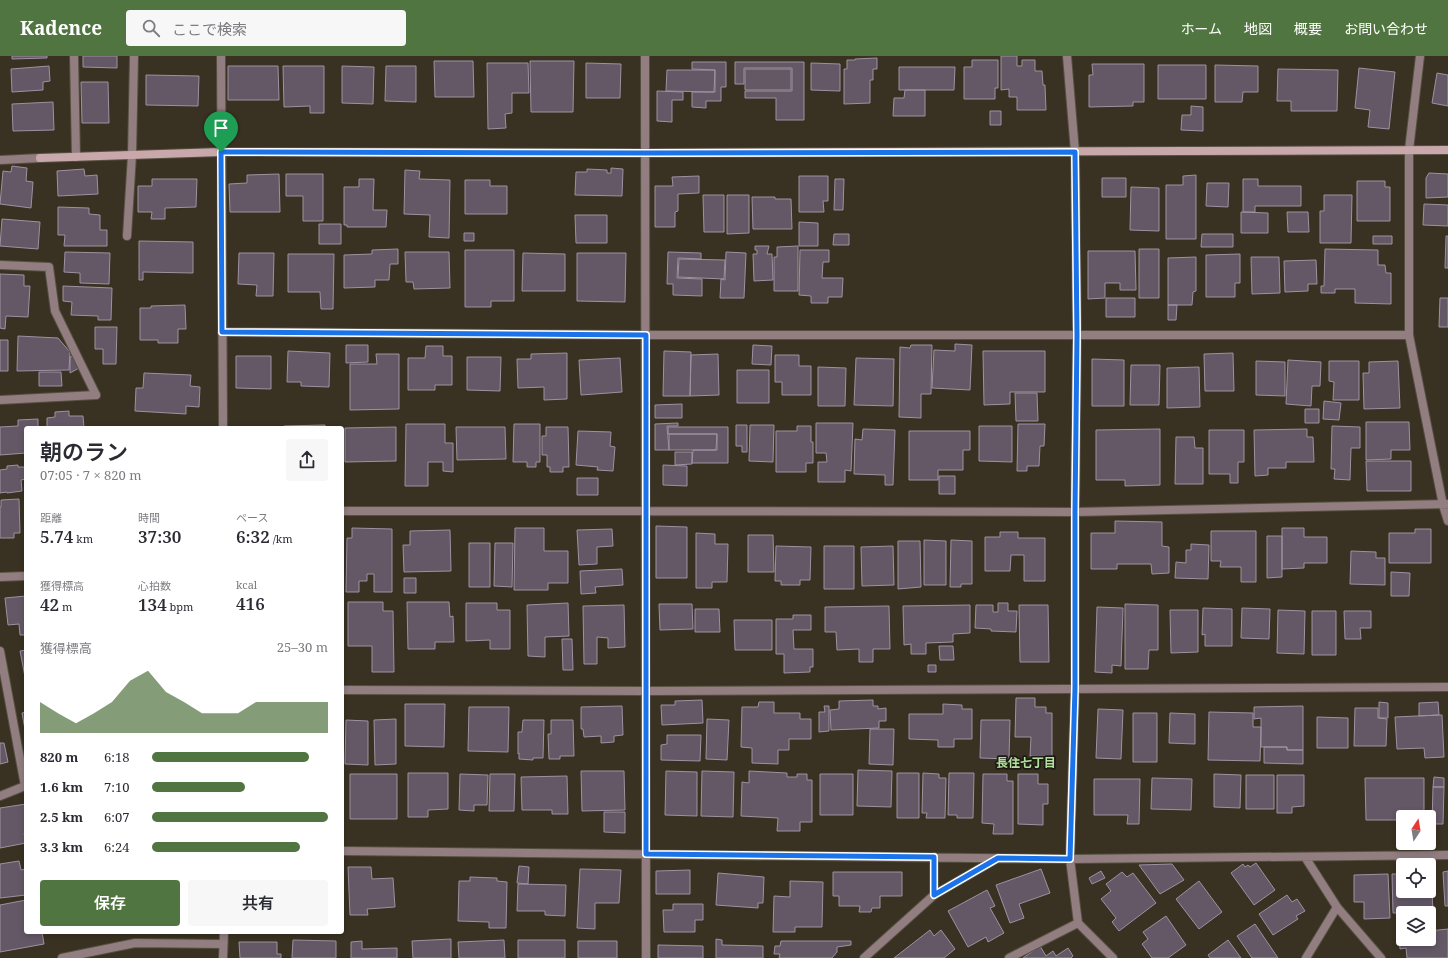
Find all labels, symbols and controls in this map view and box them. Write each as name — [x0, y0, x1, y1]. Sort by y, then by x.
search box — [126, 10, 406, 46]
text: Kadence — [20, 15, 102, 41]
icon: search — [140, 17, 162, 39]
text: ここで検索 — [172, 19, 247, 39]
text: ホーム — [1180, 19, 1222, 38]
text: 地図 — [1244, 19, 1272, 38]
text: 概要 — [1294, 19, 1322, 38]
text: お問い合わせ — [1344, 19, 1428, 38]
pin — [204, 111, 238, 152]
icon: arrive — [210, 117, 232, 139]
text: 朝のラン — [40, 436, 128, 466]
button: share — [286, 439, 328, 481]
text: 07:05 · 7 × 820 m — [40, 466, 142, 484]
text: 距離 — [40, 510, 62, 525]
text: 時間 — [138, 510, 160, 525]
text: ペース — [236, 510, 268, 525]
text: 5.74 — [40, 525, 73, 548]
text: 37:30 — [138, 525, 181, 548]
text: 6:32 — [236, 525, 270, 548]
text: km — [73, 531, 93, 546]
text: /km — [270, 531, 293, 546]
text: kcal — [236, 577, 257, 592]
text: 獲得標高 — [40, 578, 84, 593]
text: 心拍数 — [138, 578, 171, 593]
text: 416 — [236, 592, 265, 615]
text: 42 — [40, 593, 59, 616]
text: 134 — [138, 593, 167, 616]
text: m — [59, 599, 72, 614]
text: bpm — [167, 599, 193, 614]
text: 25–30 m — [277, 638, 328, 656]
text: 獲得標高 — [40, 639, 92, 657]
text: 820 m — [40, 748, 78, 766]
text: 6:18 — [104, 748, 130, 766]
district label: 長住七丁目 — [996, 754, 1056, 771]
text: 1.6 km — [40, 778, 83, 796]
text: 7:10 — [104, 778, 130, 796]
text: 2.5 km — [40, 808, 83, 826]
text: 6:07 — [104, 808, 130, 826]
north arrow — [1396, 810, 1436, 850]
map controls — [1396, 810, 1436, 946]
text: 3.3 km — [40, 838, 83, 856]
text: 6:24 — [104, 838, 130, 856]
button: locate — [1396, 858, 1436, 898]
button: 保存 — [40, 880, 180, 926]
button: 共有 — [188, 880, 328, 926]
button: layers — [1396, 906, 1436, 946]

